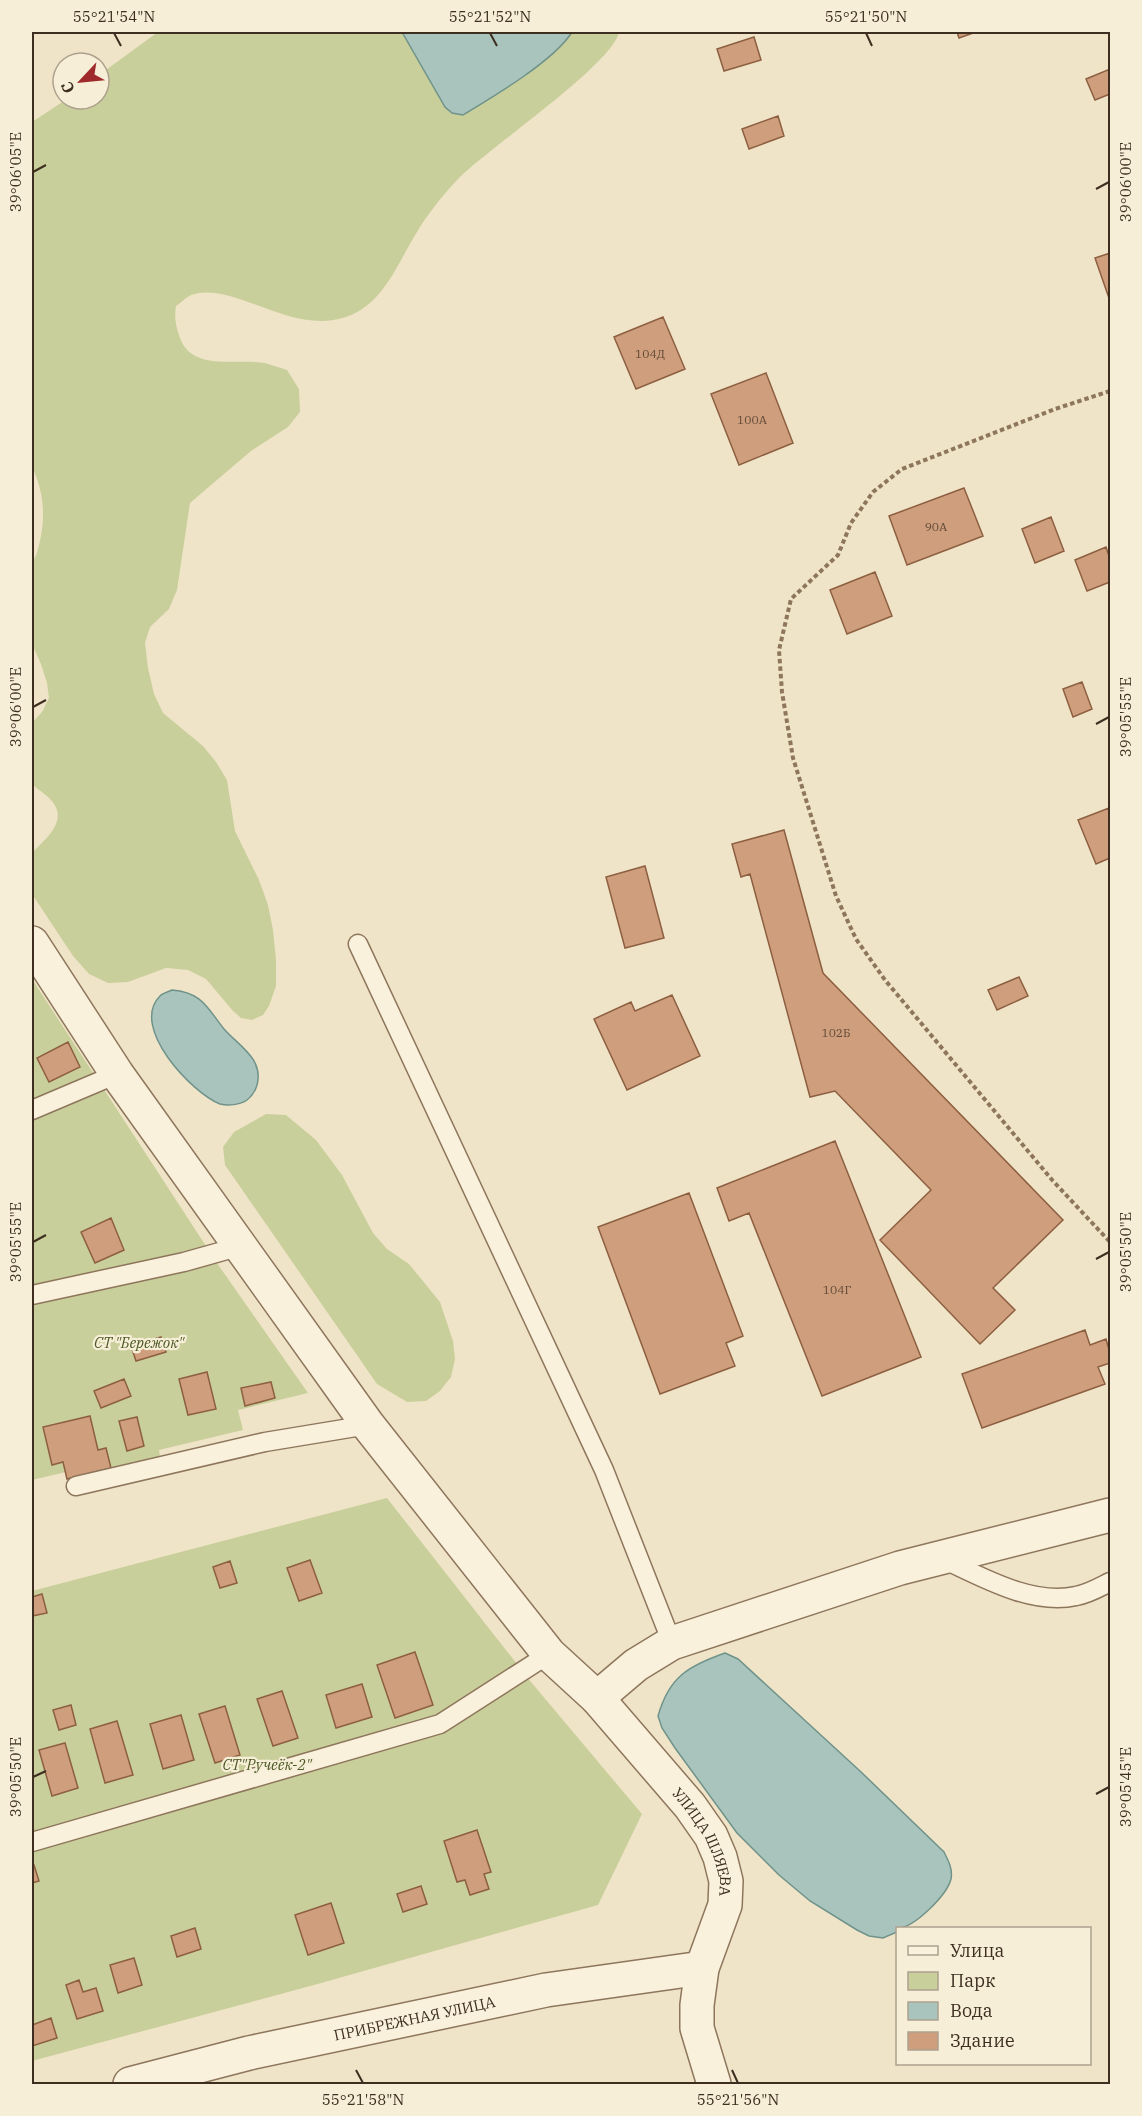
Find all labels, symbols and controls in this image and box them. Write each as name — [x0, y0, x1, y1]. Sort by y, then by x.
text: 55°21'54"N — [73, 7, 155, 26]
text: 55°21'52"N — [449, 7, 531, 26]
text: 55°21'50"N — [825, 7, 907, 26]
north arrow — [51, 51, 111, 111]
text: С — [56, 78, 79, 97]
text: 39°06'05"E — [6, 132, 25, 212]
text: 39°06'00"E — [1116, 142, 1135, 222]
house number: 104Д — [635, 346, 665, 361]
house number: 100А — [737, 412, 768, 427]
house number: 90А — [925, 519, 948, 534]
text: 39°06'00"E — [6, 667, 25, 747]
text: 39°05'55"E — [1116, 677, 1135, 757]
house number: 102Б — [821, 1025, 851, 1040]
text: 39°05'55"E — [6, 1202, 25, 1282]
text: 39°05'50"E — [1116, 1212, 1135, 1292]
house number: 104Г — [823, 1282, 851, 1297]
park label: СТ "Бережок" — [94, 1333, 185, 1352]
text: 39°05'50"E — [6, 1737, 25, 1817]
text: 39°05'45"E — [1116, 1747, 1135, 1827]
park label: СТ"Ручеёк-2" — [222, 1755, 313, 1774]
street label: УЛИЦА ШЛЯЕВА — [669, 1783, 736, 1897]
legend — [896, 1927, 1091, 2065]
text: Улица — [950, 1939, 1005, 1962]
text: Парк — [950, 1969, 996, 1992]
street label: ПРИБРЕЖНАЯ УЛИЦА — [332, 1991, 497, 2044]
text: Вода — [950, 1999, 993, 2022]
text: Здание — [950, 2029, 1015, 2052]
text: 55°21'58"N — [322, 2090, 404, 2109]
text: 55°21'56"N — [697, 2090, 779, 2109]

